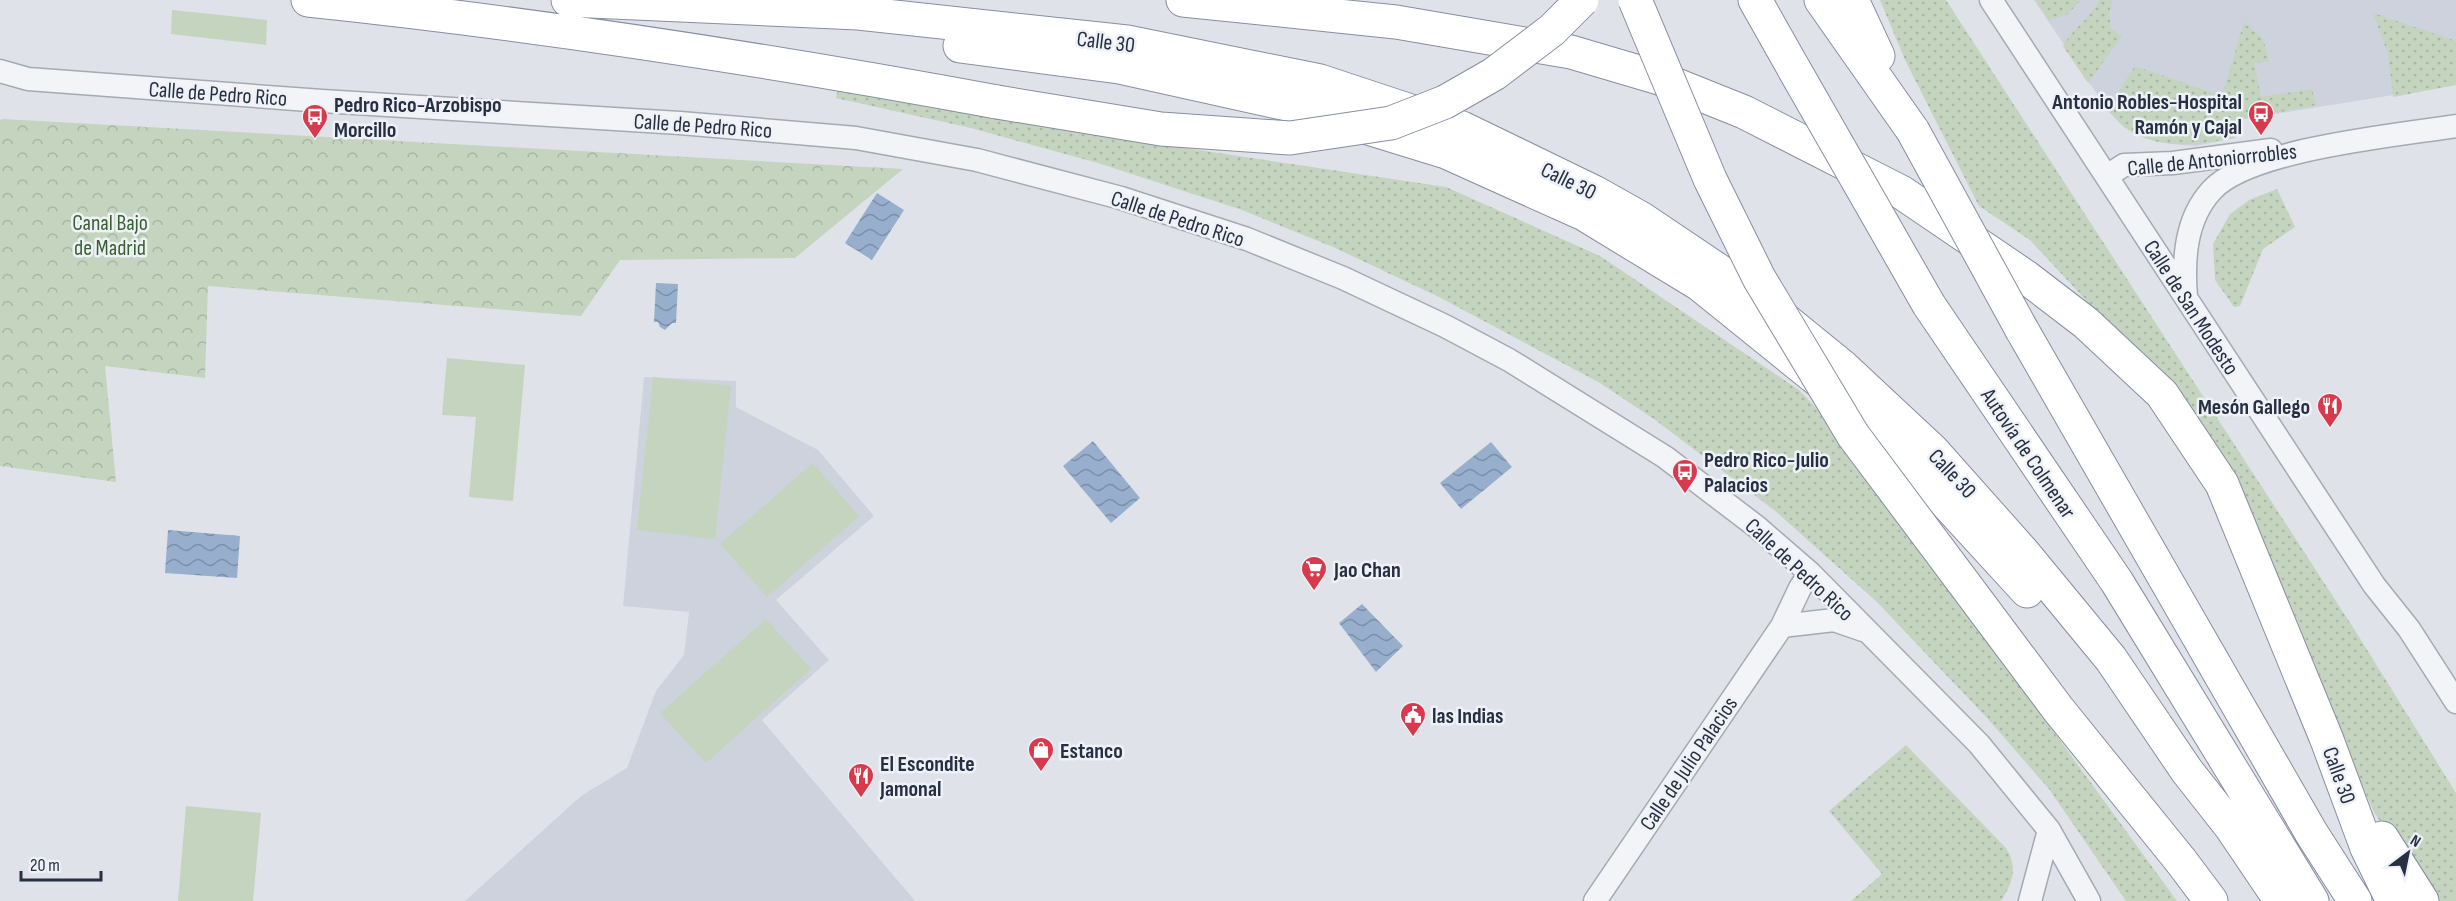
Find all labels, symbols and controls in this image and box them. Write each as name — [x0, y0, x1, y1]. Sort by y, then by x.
street label: Calle 30 — [1075, 26, 1136, 59]
street label: Calle de Pedro Rico — [148, 76, 288, 113]
place label: Antonio Robles-Hospital Ramón y Cajal — [2051, 89, 2242, 141]
place label: Pedro Rico-Arzobispo Morcillo — [334, 92, 502, 144]
bus stop icon: Antonio Robles-Hospital Ramón y Cajal — [2246, 99, 2276, 137]
bus stop icon: Pedro Rico-Arzobispo Morcillo — [300, 102, 330, 140]
street label: Calle de Pedro Rico — [633, 108, 773, 145]
street label: Calle de Antoniorrobles — [2126, 138, 2298, 183]
street label: Calle 30 — [1536, 156, 1600, 206]
street label: Calle de Pedro Rico — [1107, 185, 1248, 254]
park label: Canal Bajo de Madrid — [72, 210, 148, 262]
street label: Calle de San Modesto — [2137, 235, 2244, 380]
street label: Autovía de Colmenar — [1974, 383, 2081, 524]
restaurant icon: Mesón Gallego — [2315, 391, 2345, 429]
place label: Mesón Gallego — [2198, 394, 2310, 421]
street label: Calle 30 — [1922, 443, 1982, 505]
place label: Pedro Rico-Julio Palacios — [1704, 447, 1829, 499]
bus stop icon: Pedro Rico-Julio Palacios — [1670, 457, 1700, 495]
street label: Calle de Pedro Rico — [1739, 513, 1859, 627]
supermarket icon: Jao Chan — [1299, 554, 1329, 592]
place label: Jao Chan — [1333, 557, 1401, 584]
street label: Calle de Julio Palacios — [1635, 692, 1744, 836]
public building icon: las Indias — [1398, 700, 1428, 738]
place label: las Indias — [1432, 703, 1504, 730]
shop icon: Estanco — [1026, 735, 1056, 773]
place label: Estanco — [1060, 738, 1123, 765]
street label: Calle 30 — [2316, 743, 2361, 808]
place label: El Escondite Jamonal — [879, 751, 975, 803]
restaurant icon: El Escondite Jamonal — [846, 761, 876, 799]
north arrow — [2378, 823, 2438, 883]
text: N — [2406, 831, 2424, 852]
scale bar — [21, 844, 100, 882]
text: 20 m — [30, 855, 60, 876]

